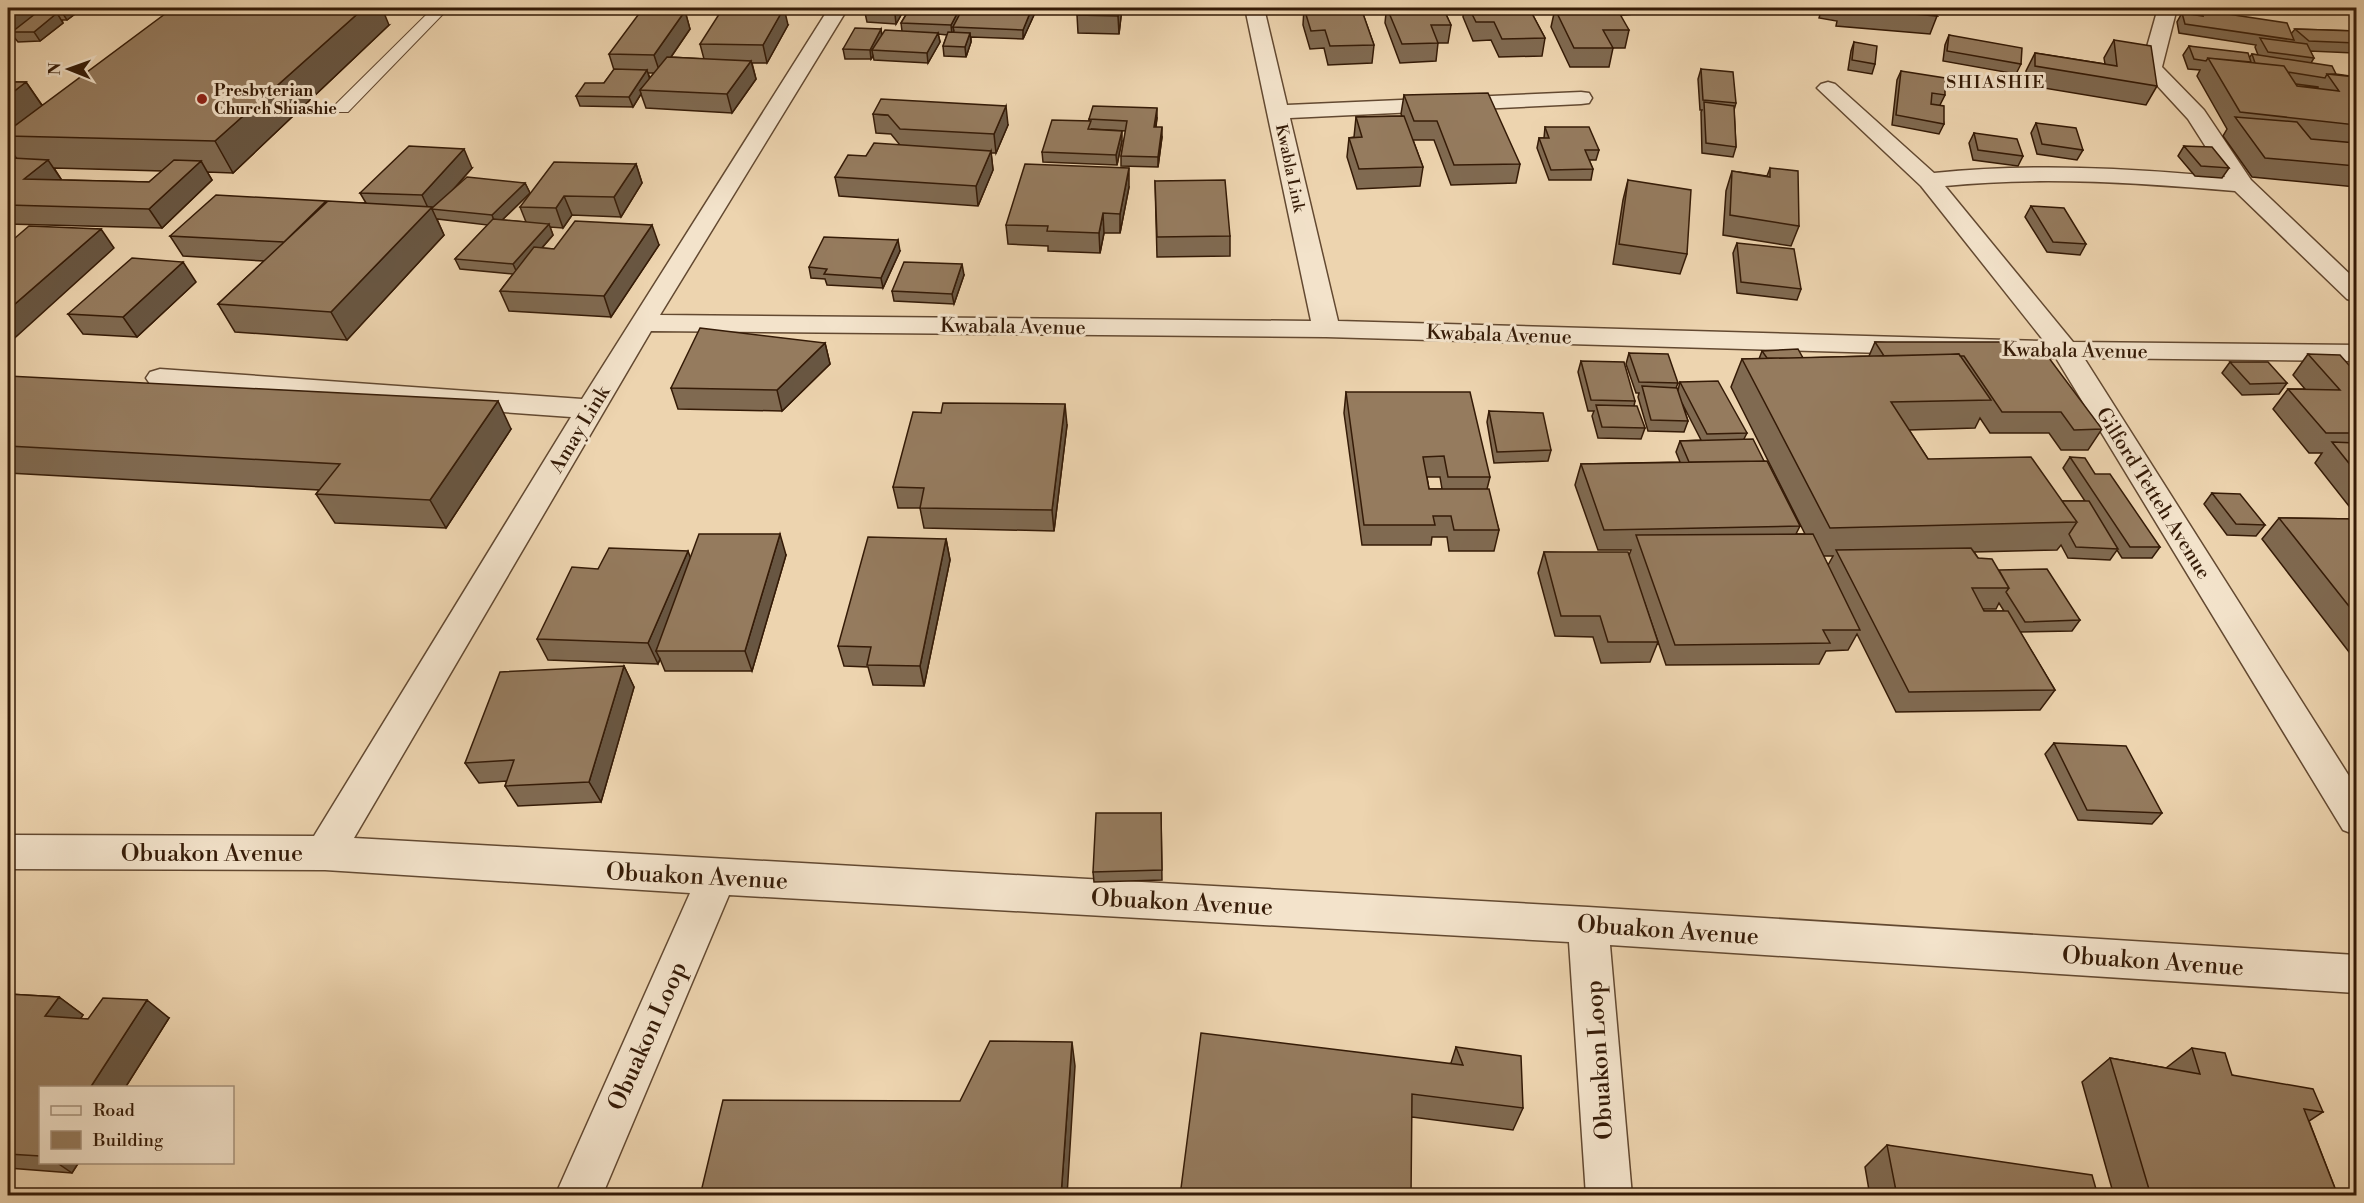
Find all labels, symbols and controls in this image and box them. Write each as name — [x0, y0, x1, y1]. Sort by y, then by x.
north arrow — [39, 39, 99, 99]
text: N — [45, 62, 65, 75]
district label: SHIASHIE — [1946, 71, 2046, 94]
place label: Presbyterian Church Shiashie — [214, 81, 337, 119]
marker: Presbyterian Church Shiashie — [195, 92, 209, 106]
street label: Kwabla Link — [1271, 122, 1309, 216]
street label: Kwabala Avenue — [940, 314, 1086, 341]
street label: Kwabala Avenue — [1426, 320, 1572, 351]
street label: Kwabala Avenue — [2002, 338, 2148, 365]
street label: Amay Link — [544, 380, 617, 479]
street label: Gilford Tetteh Avenue — [2090, 403, 2216, 584]
street label: Obuakon Avenue — [121, 839, 303, 869]
street label: Obuakon Avenue — [605, 857, 789, 897]
street label: Obuakon Avenue — [1090, 883, 1274, 923]
street label: Obuakon Avenue — [1576, 910, 1760, 952]
street label: Obuakon Avenue — [2061, 941, 2245, 983]
street label: Obuakon Loop — [602, 957, 694, 1116]
street label: Obuakon Loop — [1579, 979, 1621, 1141]
legend — [39, 1086, 234, 1164]
text: Road — [93, 1099, 136, 1122]
text: Building — [92, 1129, 164, 1152]

